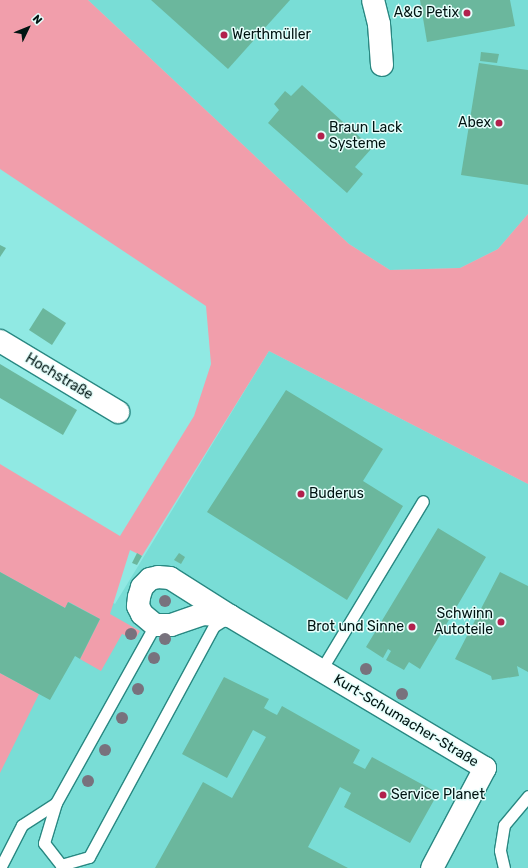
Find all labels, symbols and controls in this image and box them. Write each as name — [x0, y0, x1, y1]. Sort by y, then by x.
place label: A&G Petix — [394, 5, 459, 21]
north arrow — [8, 8, 48, 48]
marker: A&G Petix — [462, 8, 472, 18]
text: N — [30, 12, 45, 27]
place label: Werthmüller — [232, 27, 311, 43]
marker: Werthmüller — [219, 30, 229, 40]
place label: Abex — [458, 115, 491, 131]
marker: Abex — [494, 118, 504, 128]
place label: Braun Lack Systeme — [329, 120, 402, 152]
marker: Braun Lack Systeme — [316, 131, 326, 141]
street label: Hochstraße — [22, 350, 96, 404]
place label: Buderus — [309, 486, 364, 502]
marker: Buderus — [296, 489, 306, 499]
place label: Schwinn Autoteile — [434, 606, 493, 638]
marker: Schwinn Autoteile — [496, 617, 506, 627]
place label: Brot und Sinne — [307, 619, 404, 635]
marker: Brot und Sinne — [407, 622, 417, 632]
street label: Kurt-Schumacher-Straße — [331, 671, 481, 771]
place label: Service Planet — [391, 787, 485, 803]
marker: Service Planet — [378, 790, 388, 800]

